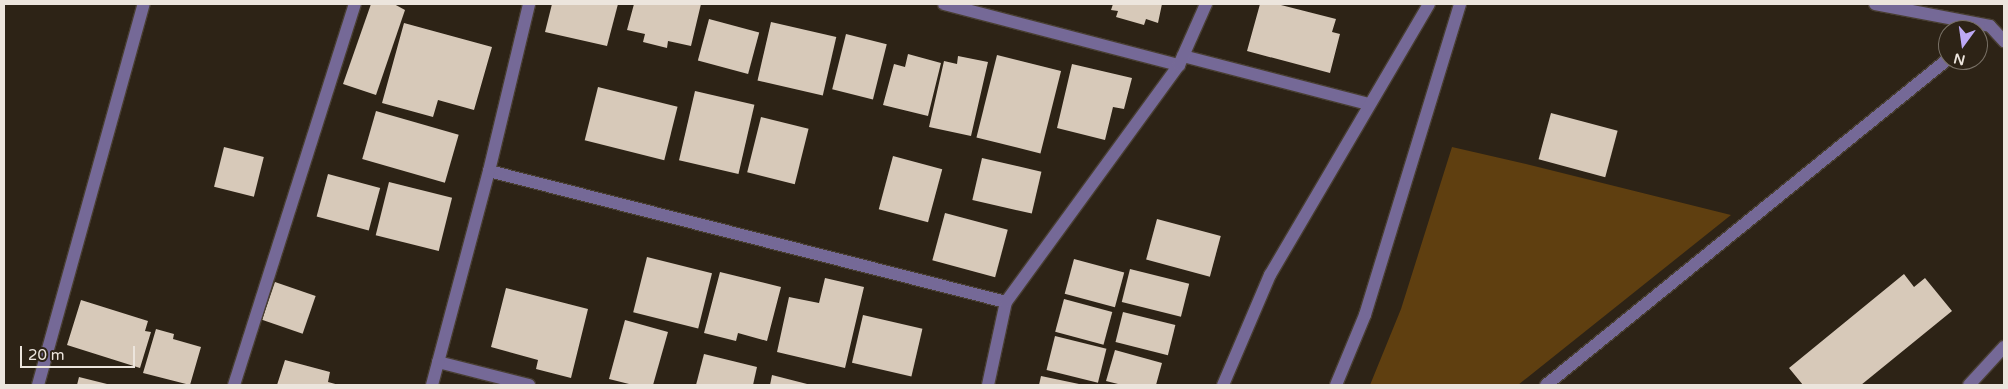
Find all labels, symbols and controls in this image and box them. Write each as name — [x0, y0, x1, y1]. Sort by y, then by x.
north arrow — [1938, 20, 1988, 70]
text: N — [1952, 49, 1967, 69]
scale bar — [22, 336, 138, 368]
text: 20 m — [28, 346, 65, 364]

